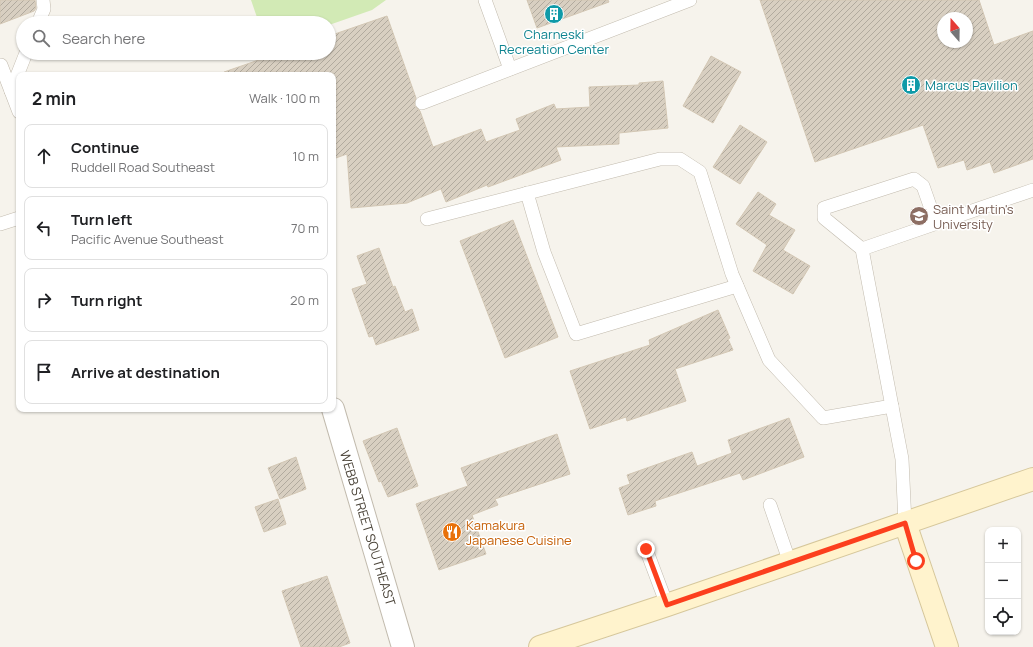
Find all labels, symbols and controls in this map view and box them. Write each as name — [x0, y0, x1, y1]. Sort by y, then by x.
building icon: Charneski Recreation Center — [543, 3, 565, 25]
north arrow — [937, 12, 973, 48]
search box — [16, 16, 336, 60]
place label: Charneski Recreation Center — [499, 25, 609, 58]
icon: search — [30, 27, 52, 49]
text: Search here — [62, 28, 145, 49]
building icon: Marcus Pavilion — [900, 74, 922, 96]
place label: Marcus Pavilion — [925, 76, 1018, 94]
text: 2 min — [32, 87, 76, 110]
text: Walk · 100 m — [249, 89, 320, 107]
text: Continue — [71, 137, 139, 158]
icon: ahead — [33, 145, 55, 167]
text: 10 m — [292, 147, 319, 165]
text: Ruddell Road Southeast — [71, 158, 215, 176]
place label: Saint Martin's University — [933, 200, 1014, 233]
school or university icon: Saint Martin's University — [908, 205, 930, 227]
text: Turn left — [71, 209, 133, 230]
icon: left — [33, 217, 55, 239]
text: 70 m — [291, 219, 319, 237]
text: Pacific Avenue Southeast — [71, 230, 224, 248]
icon: right — [33, 289, 55, 311]
text: Turn right — [71, 290, 142, 311]
text: 20 m — [290, 291, 319, 309]
icon: arrive — [33, 361, 55, 383]
text: Arrive at destination — [71, 362, 220, 383]
street label: WEBB STREET SOUTHEAST — [336, 448, 400, 608]
place label: Kamakura Japanese Cuisine — [466, 516, 572, 549]
restaurant icon: Kamakura Japanese Cuisine — [441, 521, 463, 543]
map controls — [985, 527, 1021, 635]
button: + — [985, 527, 1021, 563]
route end — [637, 540, 655, 558]
route start — [907, 552, 925, 570]
button: − — [985, 563, 1021, 599]
button: locate — [985, 599, 1021, 635]

